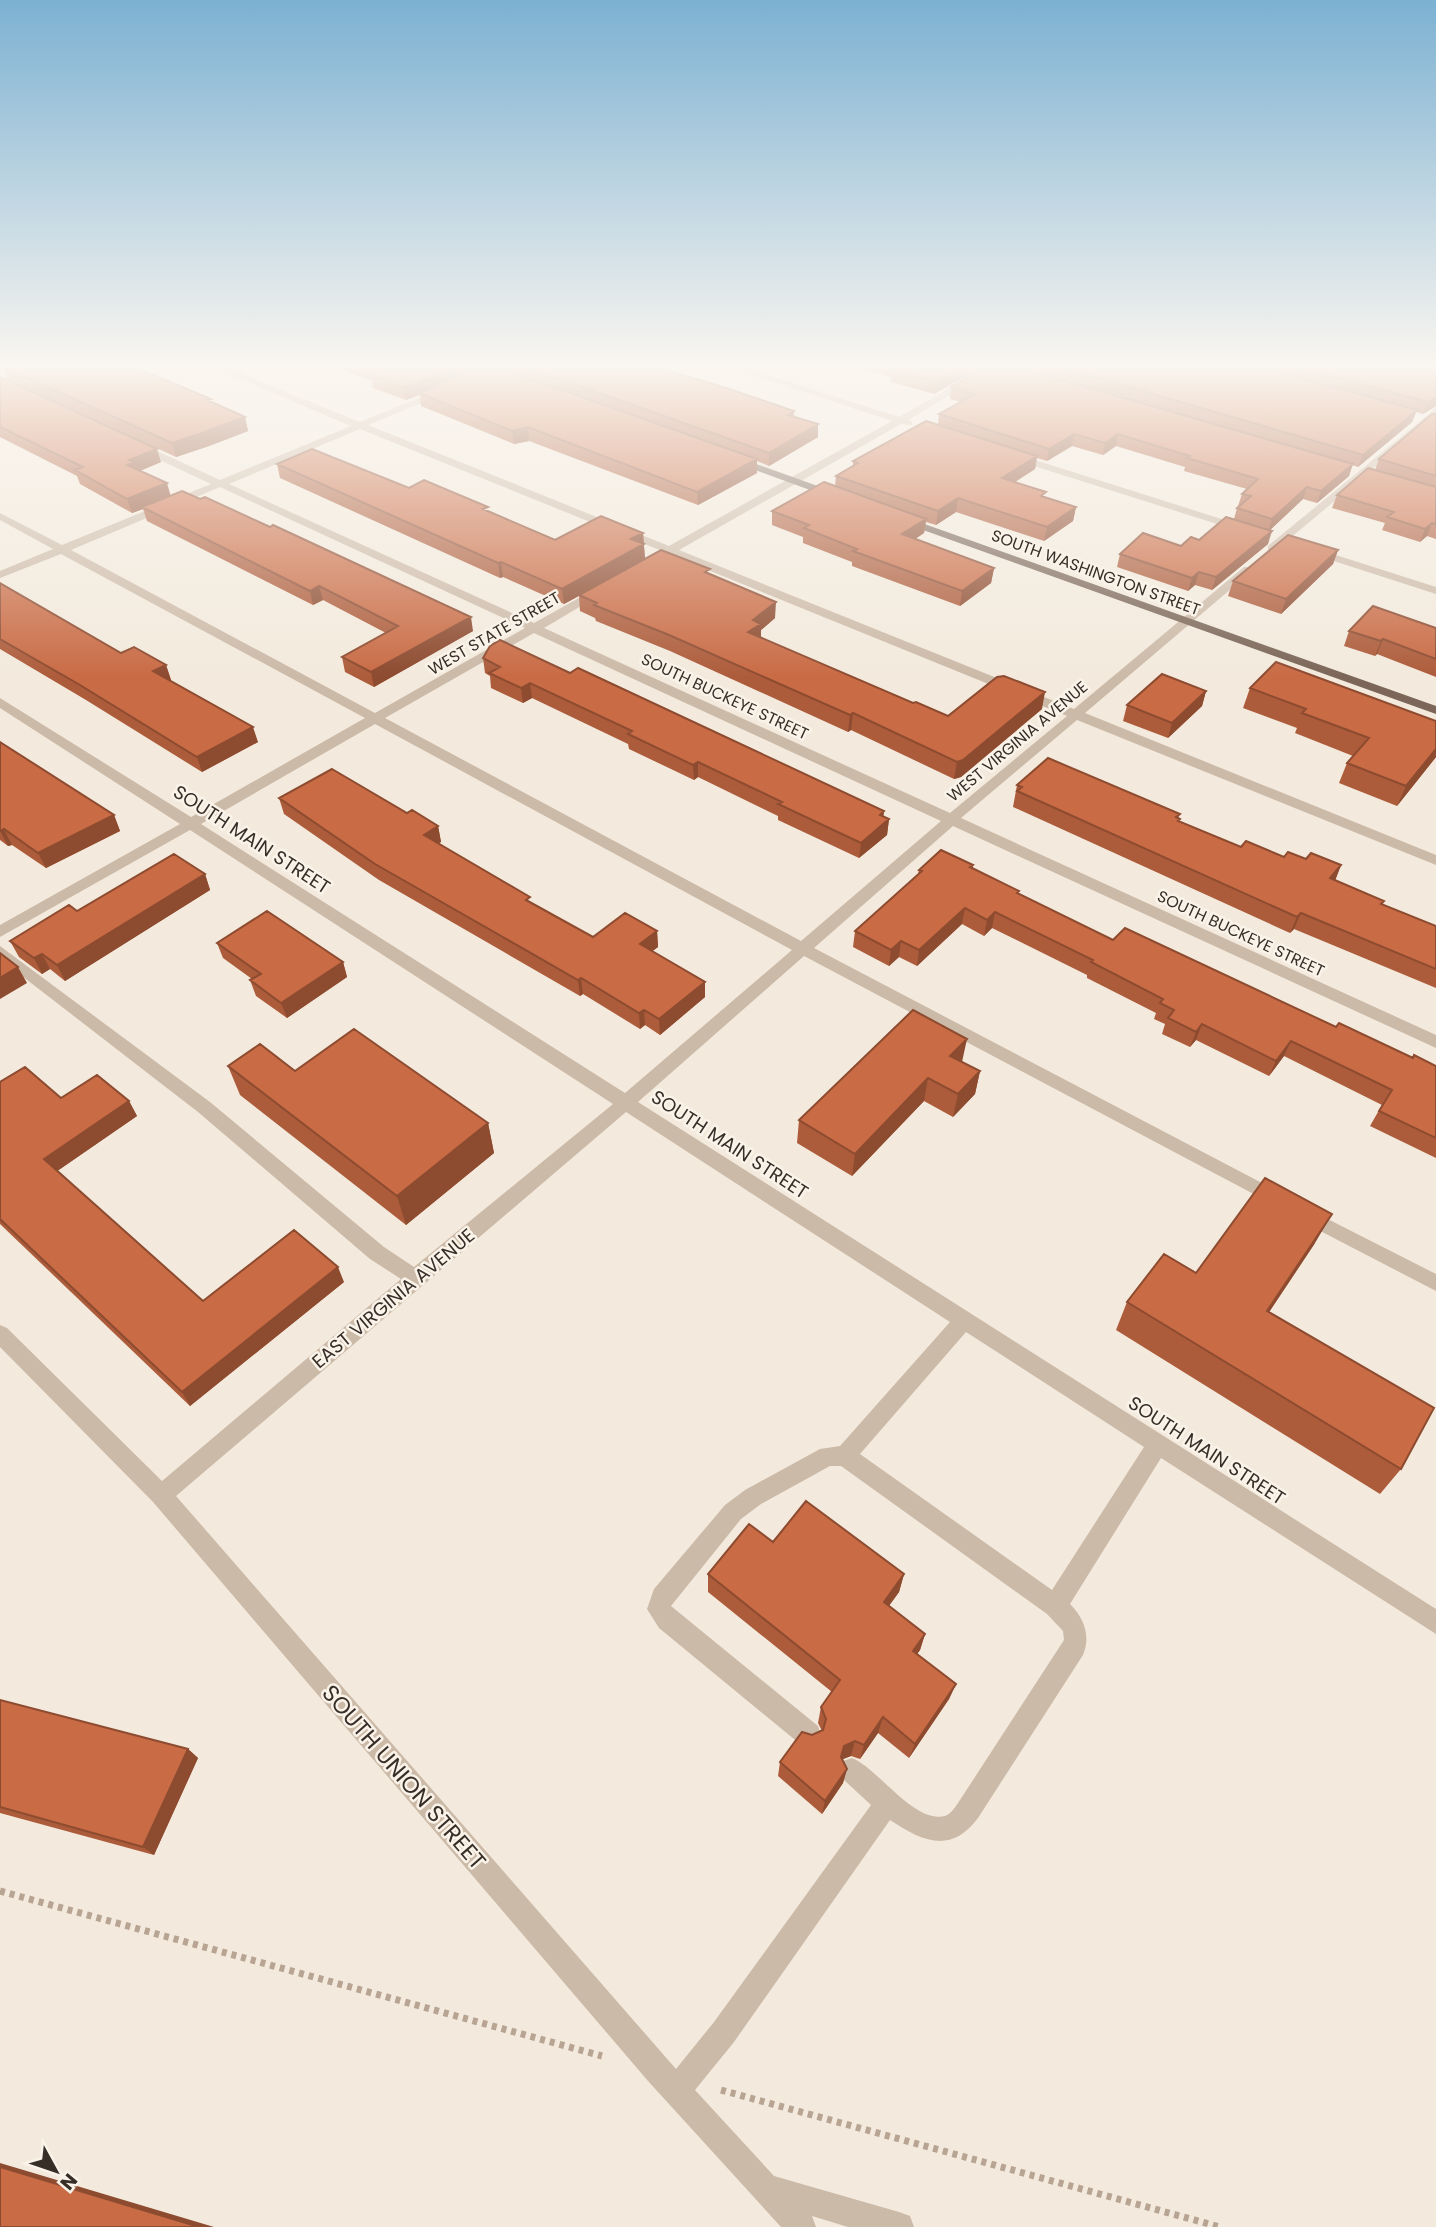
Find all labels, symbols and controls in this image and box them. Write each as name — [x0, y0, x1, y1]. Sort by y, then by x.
street label: SOUTH WASHINGTON STREET — [988, 524, 1204, 621]
street label: WEST STATE STREET — [424, 586, 565, 681]
street label: SOUTH BUCKEYE STREET — [637, 648, 813, 746]
street label: WEST VIRGINIA AVENUE — [942, 676, 1093, 807]
street label: SOUTH MAIN STREET — [168, 778, 336, 900]
street label: SOUTH BUCKEYE STREET — [1153, 885, 1329, 983]
street label: SOUTH MAIN STREET — [646, 1083, 814, 1205]
street label: EAST VIRGINIA AVENUE — [306, 1222, 480, 1375]
street label: SOUTH MAIN STREET — [1123, 1389, 1291, 1511]
street label: SOUTH UNION STREET — [315, 1678, 493, 1876]
north arrow — [21, 2136, 91, 2206]
text: N — [54, 2167, 84, 2196]

